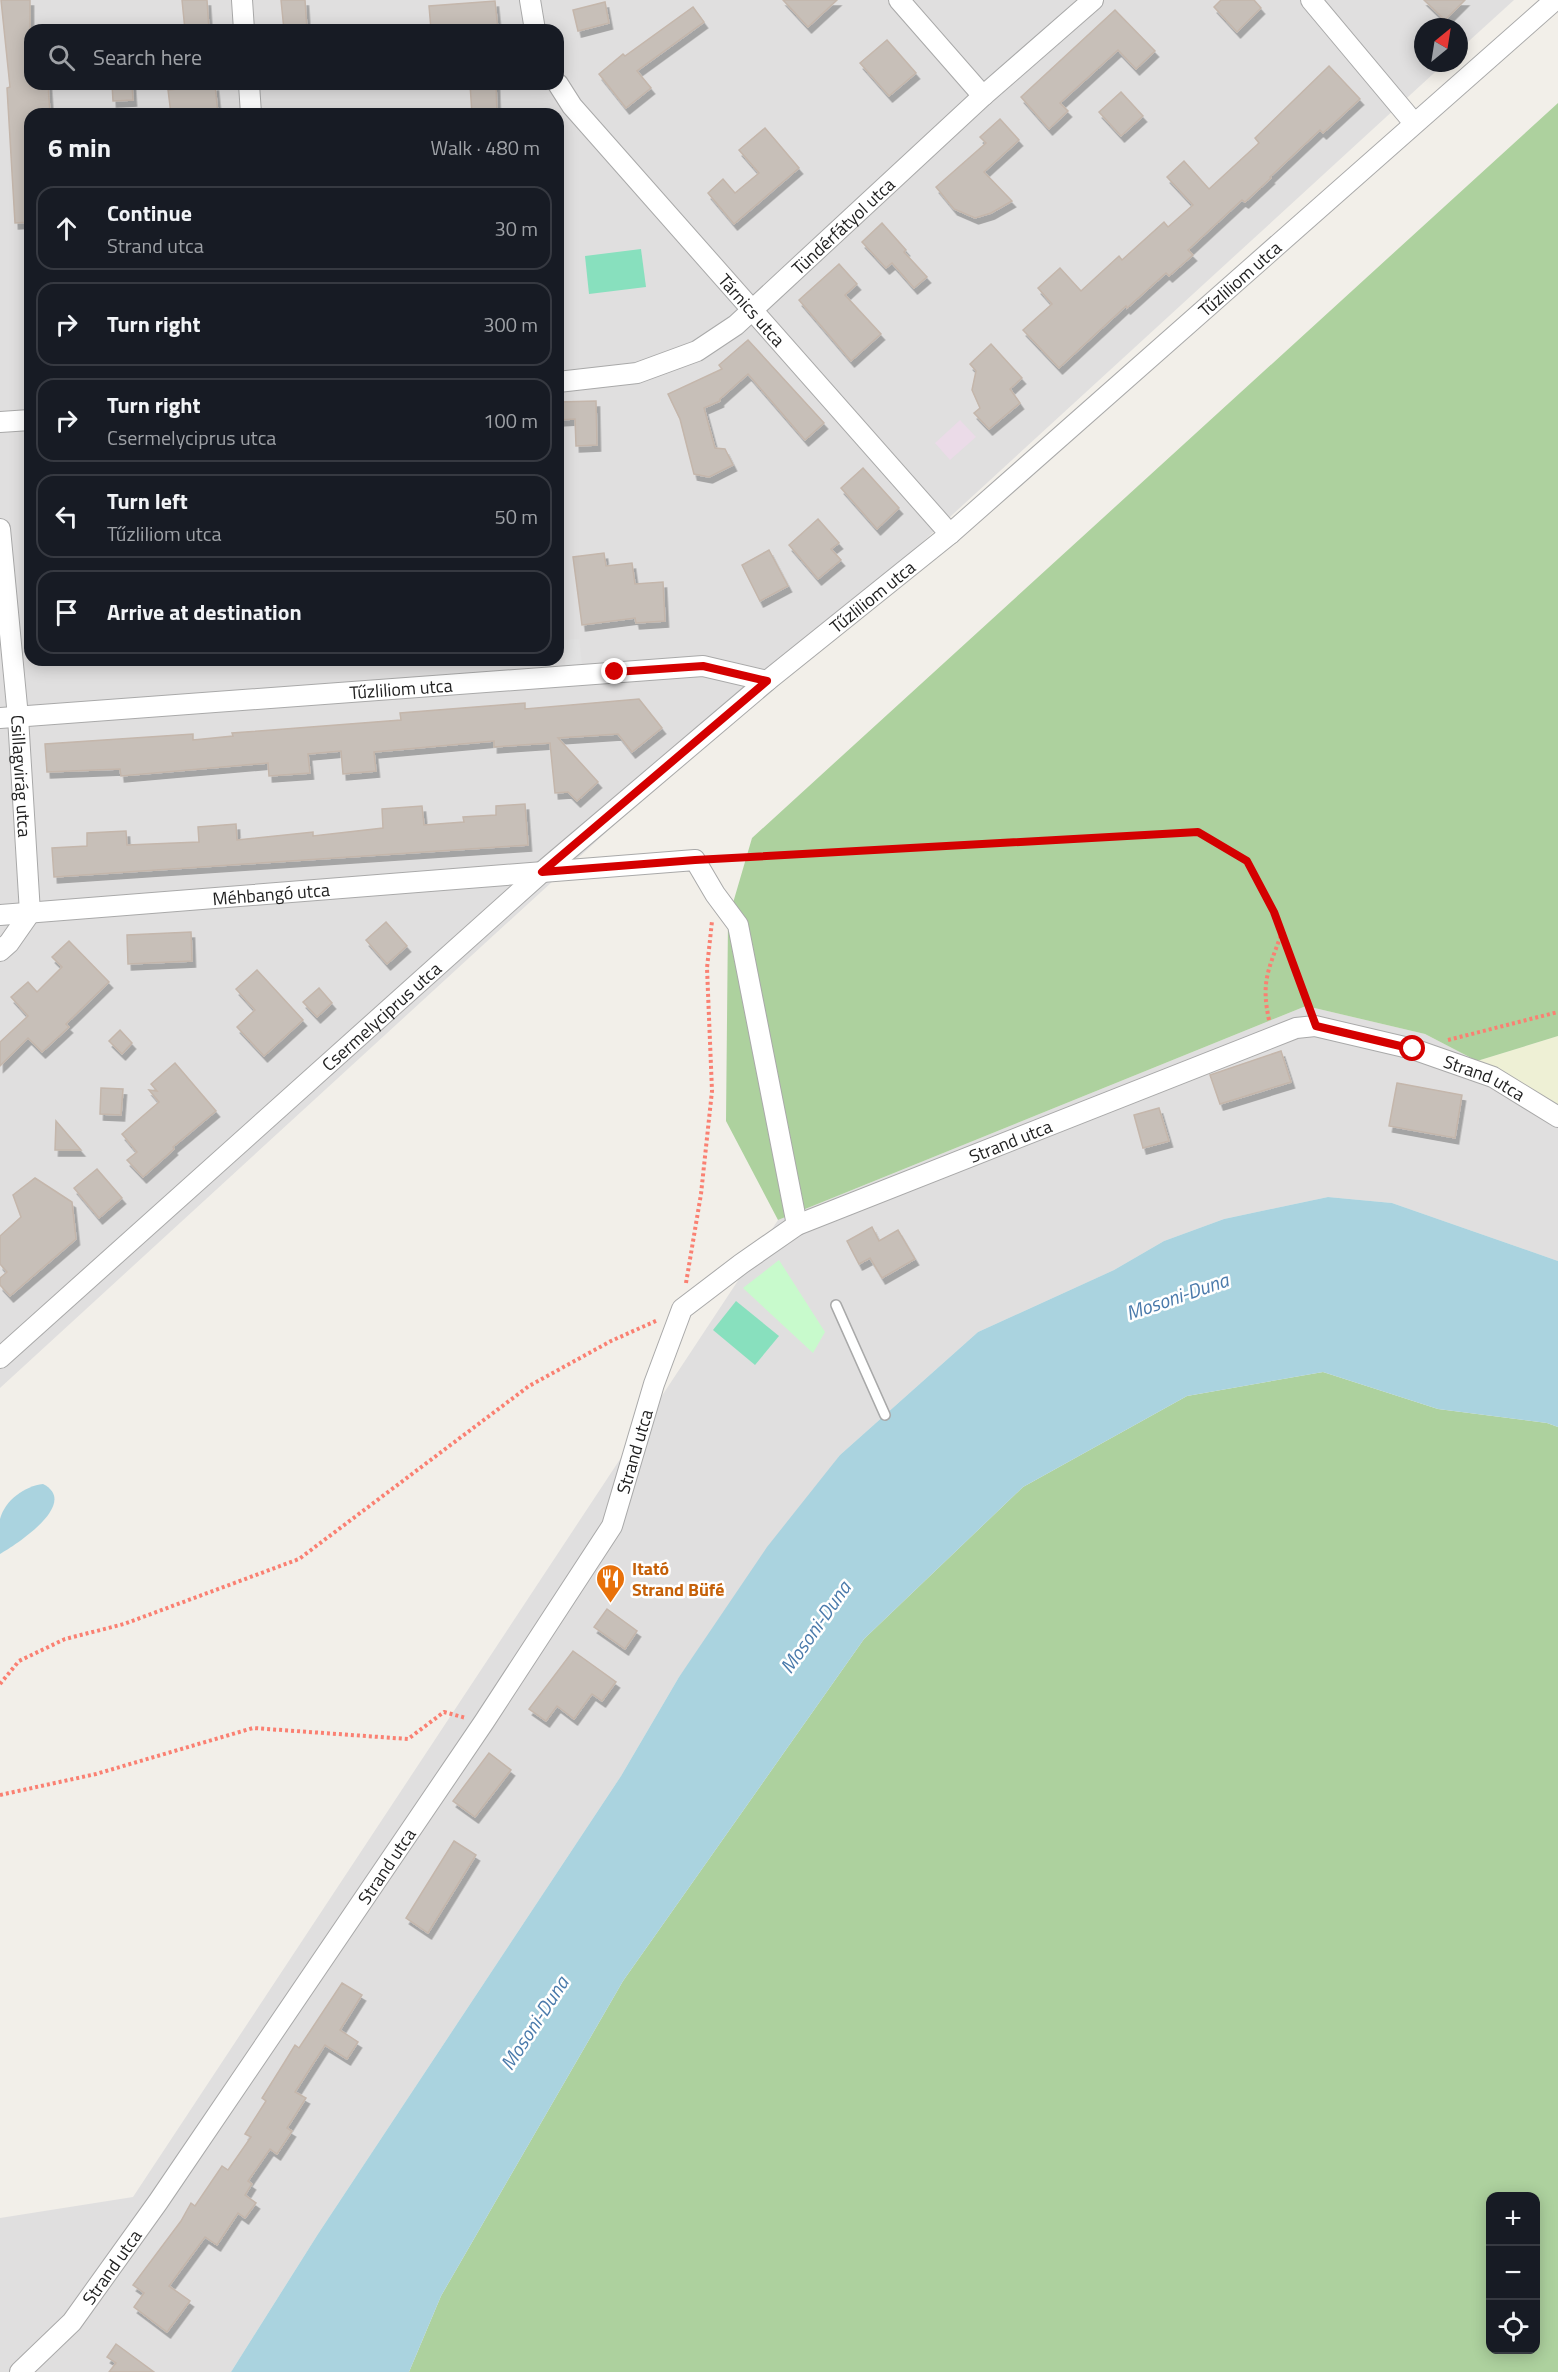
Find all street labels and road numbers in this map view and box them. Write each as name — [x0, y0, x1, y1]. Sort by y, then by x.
street label: Tündérfátyol utca — [785, 171, 901, 281]
street label: Tűzliliom utca — [1192, 234, 1287, 323]
street label: Tárnics utca — [712, 267, 792, 352]
street label: Tűzliliom utca — [823, 554, 921, 639]
street label: Tűzliliom utca — [348, 671, 453, 706]
street label: Csillagvirág utca — [4, 714, 39, 838]
street label: Méhbangó utca — [212, 875, 331, 912]
street label: Csermelyciprus utca — [315, 955, 447, 1077]
street label: Strand utca — [1440, 1047, 1531, 1107]
street label: Strand utca — [965, 1112, 1056, 1169]
street label: Strand utca — [609, 1406, 659, 1497]
street label: Strand utca — [351, 1822, 422, 1910]
street label: Strand utca — [75, 2224, 148, 2310]

